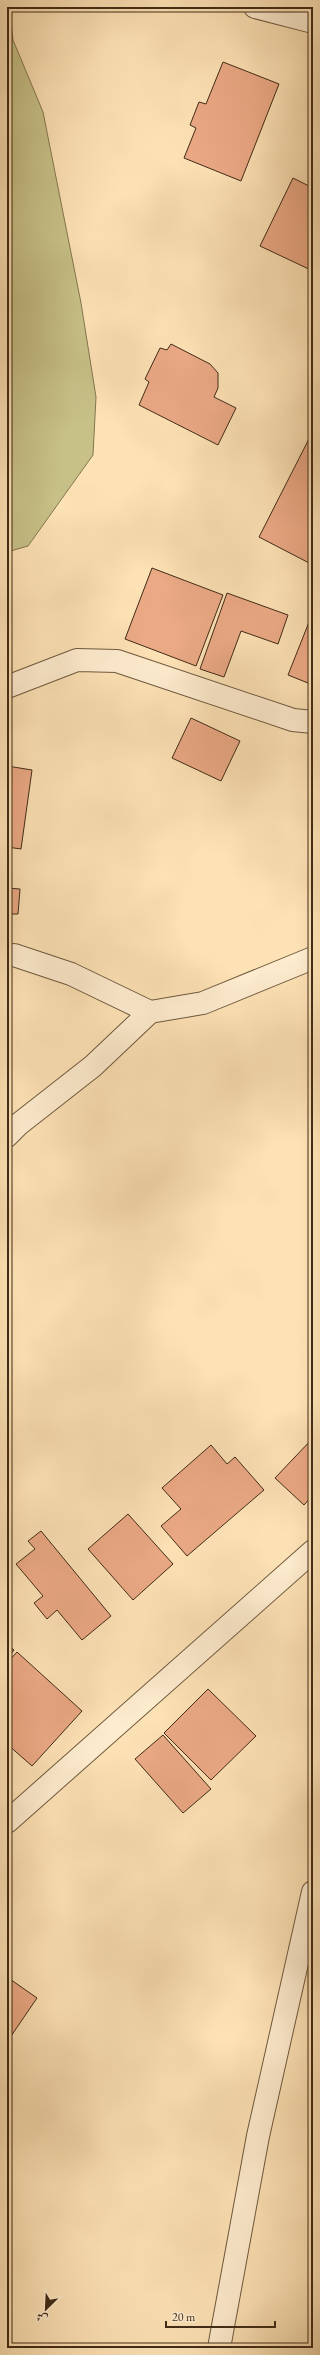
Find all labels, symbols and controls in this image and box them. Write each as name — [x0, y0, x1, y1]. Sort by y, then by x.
north arrow — [26, 2289, 66, 2329]
scale bar — [166, 2303, 275, 2329]
text: ش — [34, 2309, 50, 2327]
text: 20 m — [172, 2309, 196, 2325]

